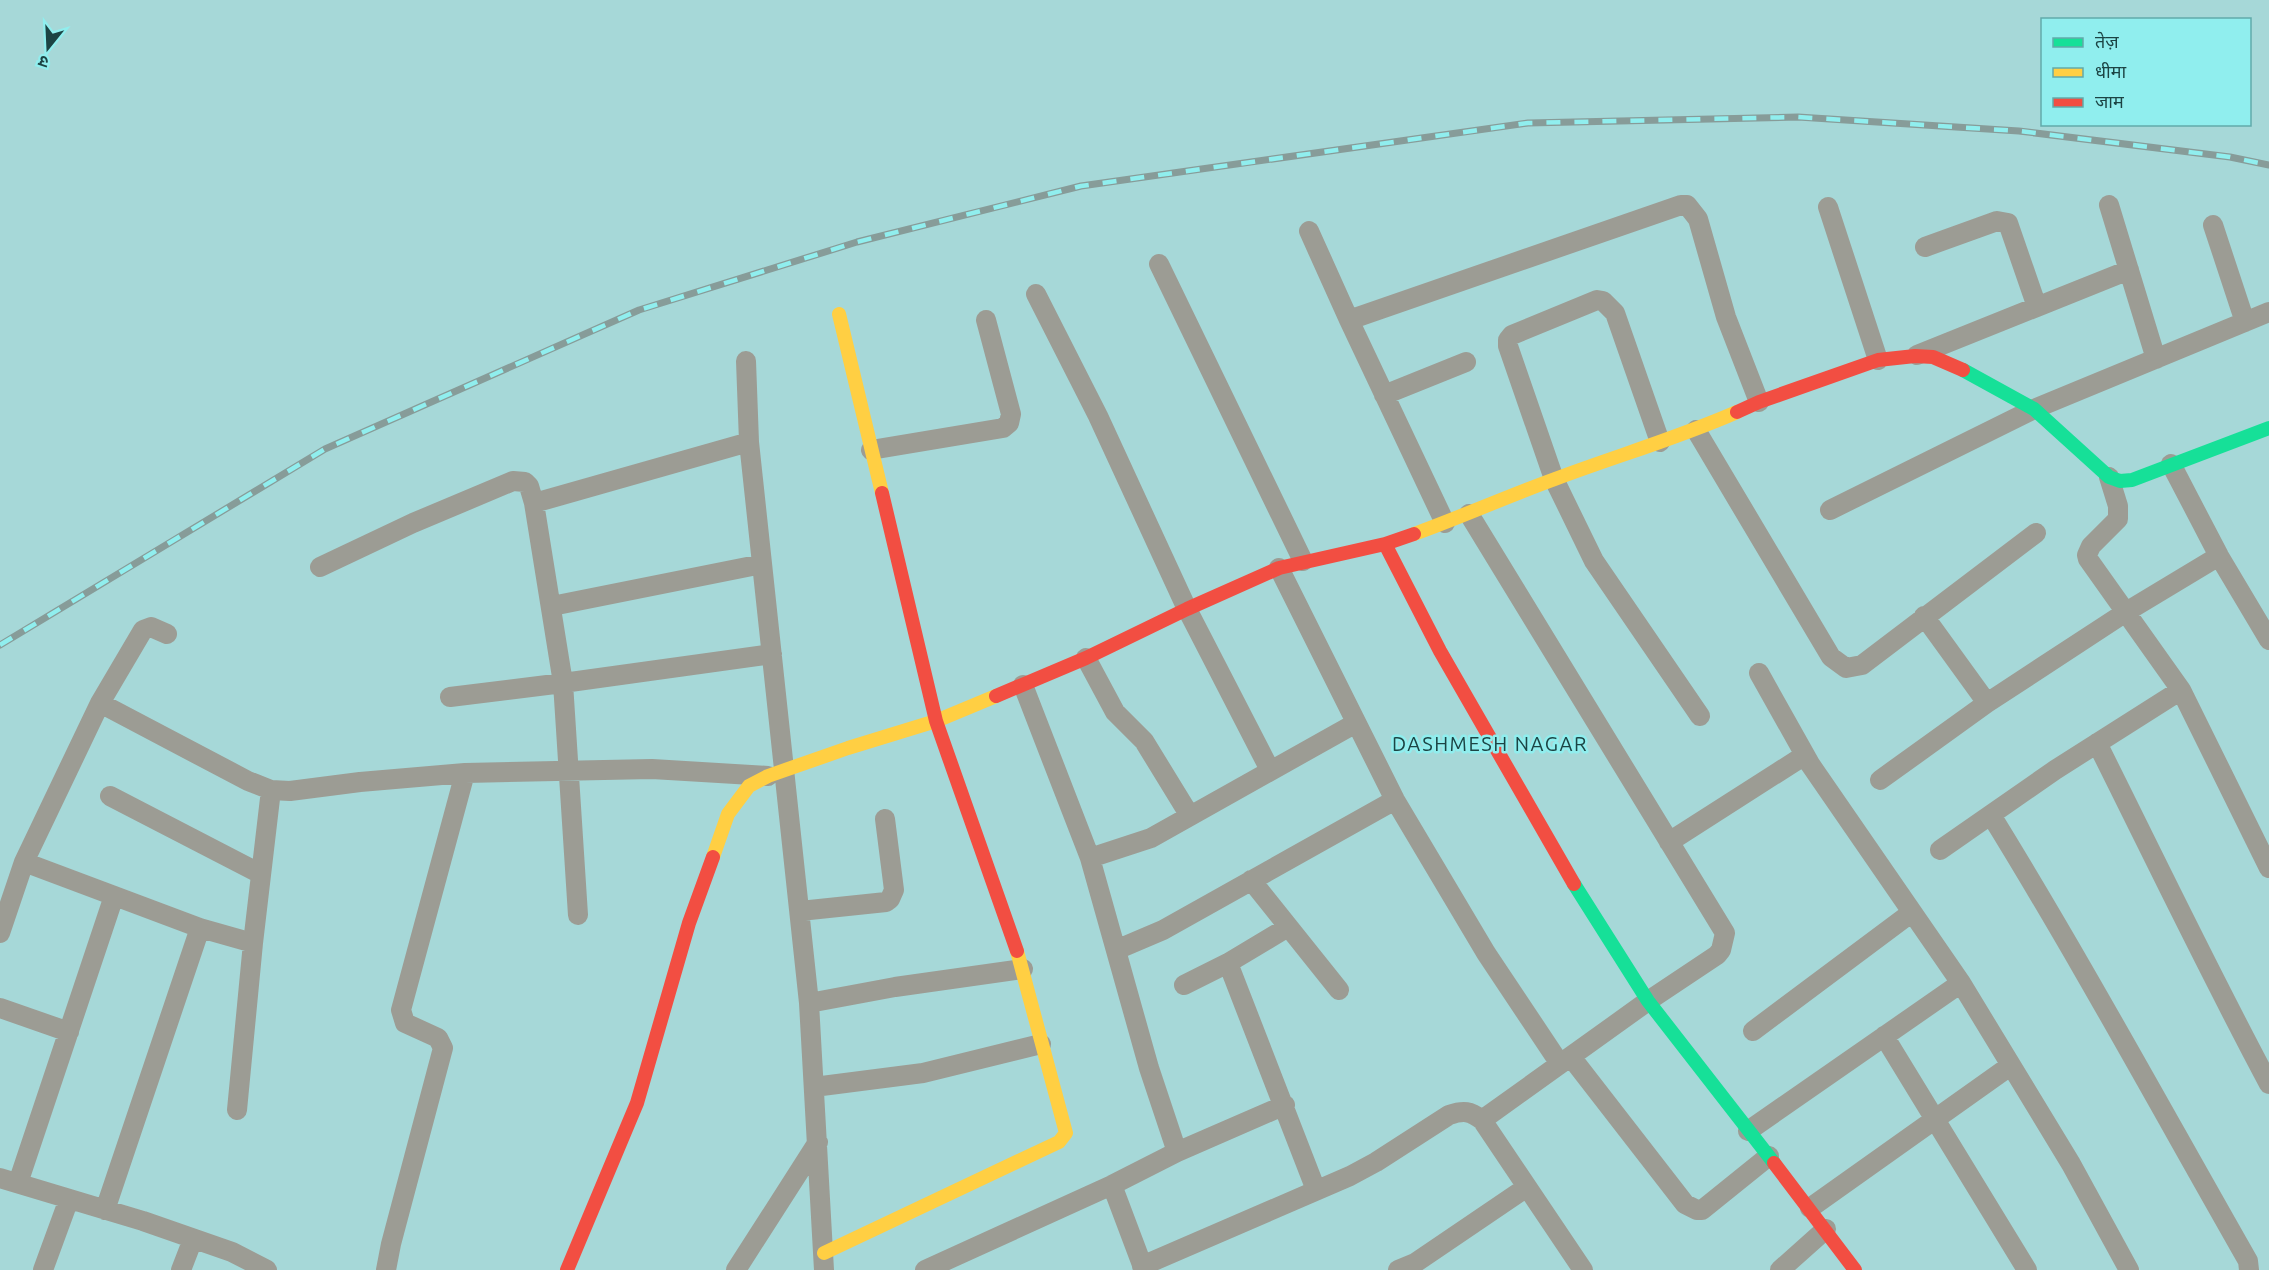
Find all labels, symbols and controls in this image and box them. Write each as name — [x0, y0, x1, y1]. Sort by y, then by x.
north arrow — [18, 18, 78, 78]
legend — [2041, 18, 2251, 126]
text: तेज़ — [2095, 31, 2119, 51]
text: उ — [36, 52, 51, 72]
text: धीमा — [2095, 61, 2126, 81]
text: जाम — [2095, 91, 2125, 111]
district label: DASHMESH NAGAR — [1392, 732, 1588, 755]

